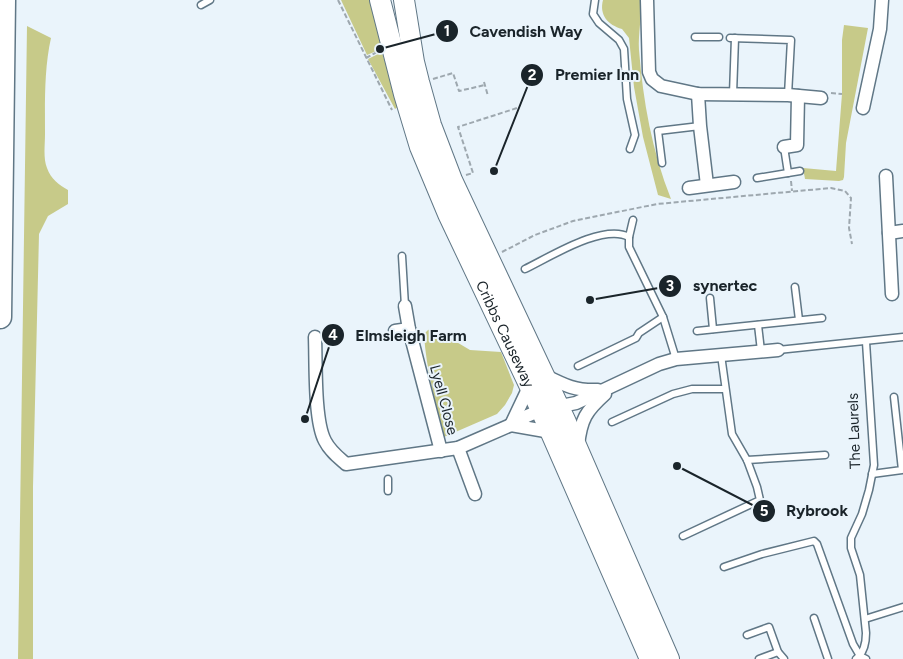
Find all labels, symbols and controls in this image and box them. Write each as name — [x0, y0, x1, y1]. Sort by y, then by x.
callout: Cavendish Way — [434, 16, 592, 47]
text: 1 — [444, 22, 450, 40]
text: Cavendish Way — [469, 22, 583, 41]
callout: Premier Inn — [520, 59, 649, 90]
text: Premier Inn — [555, 65, 639, 84]
text: 2 — [528, 66, 537, 84]
callout: synertec — [658, 270, 767, 301]
text: synertec — [693, 276, 758, 295]
text: 3 — [666, 277, 674, 295]
street label: Cribbs Causeway — [472, 278, 538, 391]
callout: Elmsleigh Farm — [320, 319, 477, 350]
text: 4 — [328, 326, 338, 344]
text: Elmsleigh Farm — [355, 326, 467, 345]
street label: Lyell Close — [426, 363, 462, 437]
street label: The Laurels — [844, 393, 864, 469]
callout: Rybrook — [751, 495, 858, 526]
text: Rybrook — [786, 501, 848, 520]
text: 5 — [760, 502, 769, 520]

